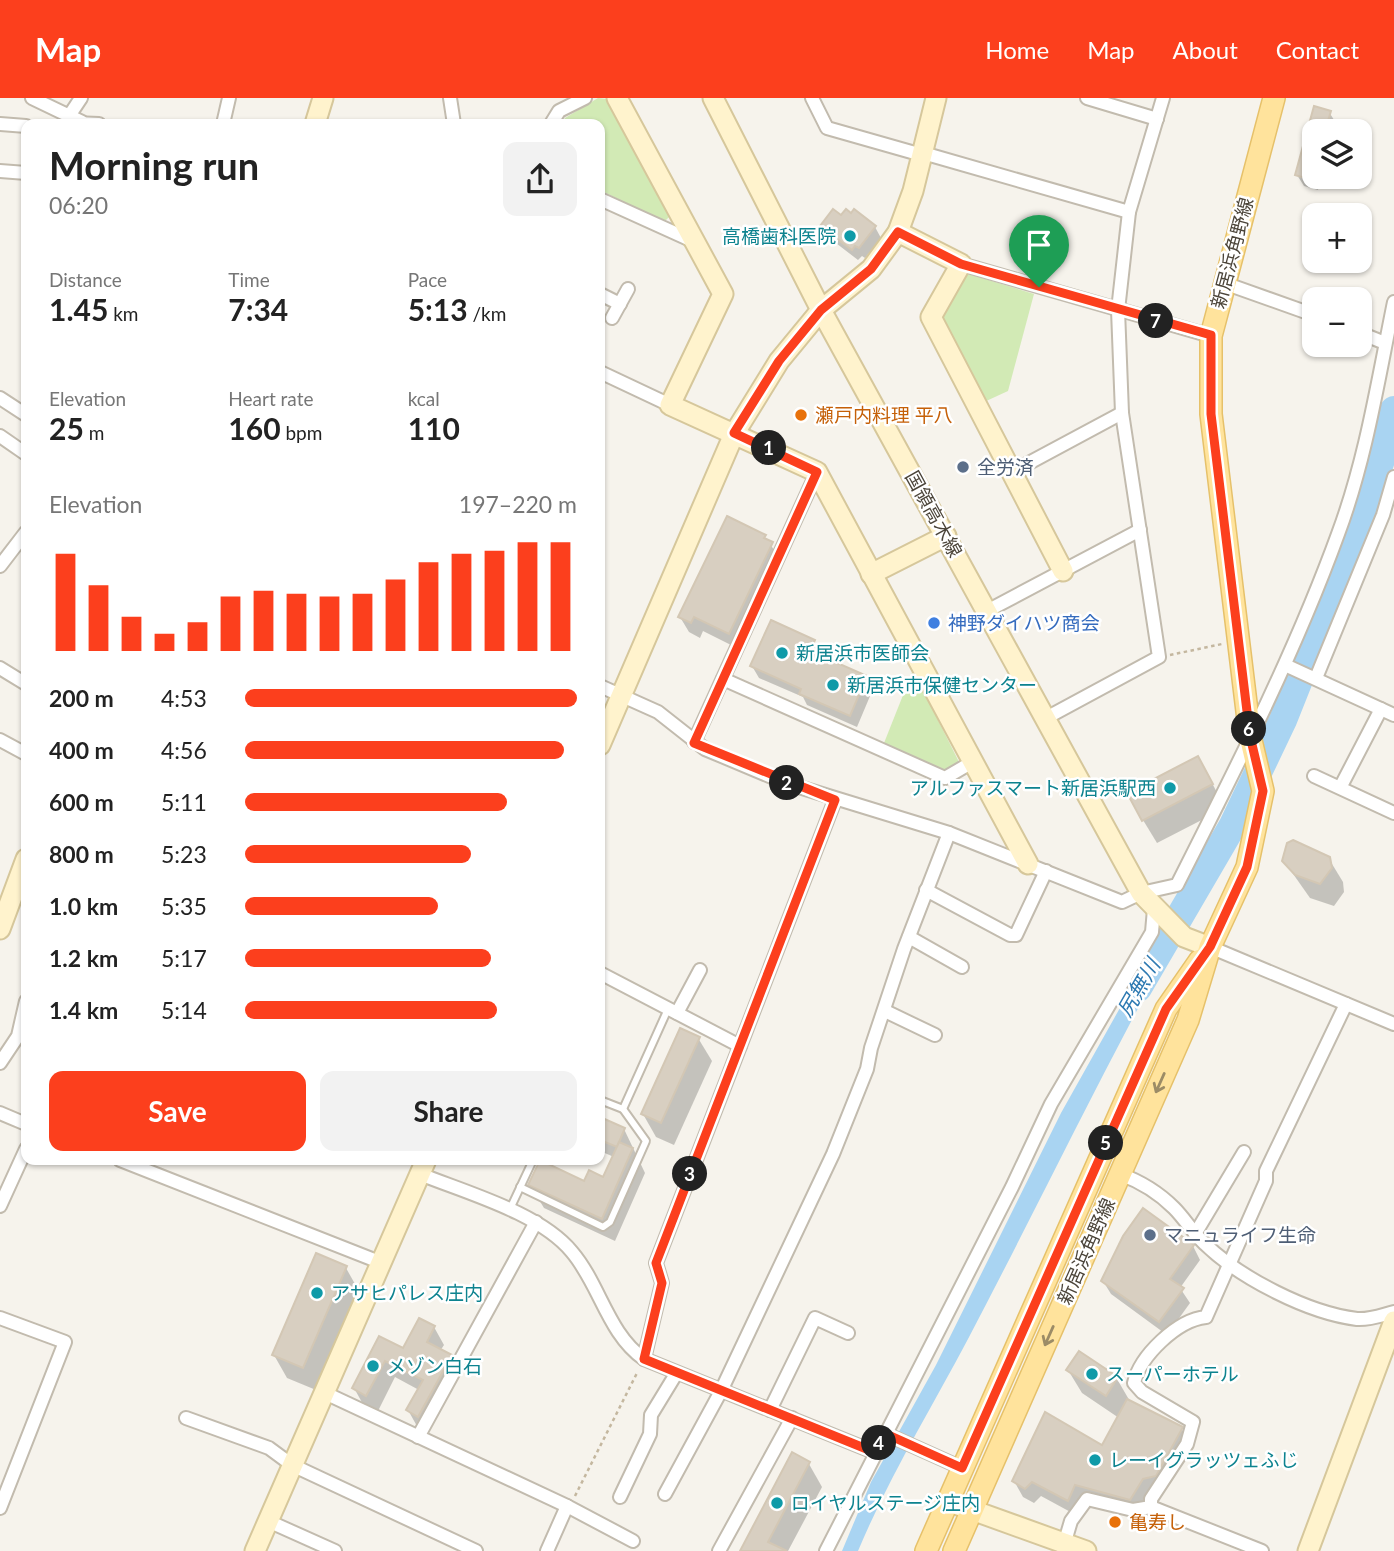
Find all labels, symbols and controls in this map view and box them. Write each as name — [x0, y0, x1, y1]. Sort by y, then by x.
text: Map — [35, 29, 101, 69]
text: Home — [985, 35, 1049, 64]
text: Map — [1087, 35, 1135, 64]
text: About — [1173, 35, 1238, 64]
text: Contact — [1276, 35, 1359, 64]
map controls — [1302, 119, 1372, 357]
button: layers — [1302, 119, 1372, 189]
text: Morning run — [49, 142, 259, 188]
button: share — [503, 142, 577, 216]
text: 06:20 — [49, 191, 108, 219]
street label: 新居浜角野線 — [1206, 195, 1257, 311]
button: + — [1302, 203, 1372, 273]
pin — [1009, 215, 1069, 287]
place label: 高橋歯科医院 — [722, 224, 836, 247]
icon: arrive — [1020, 226, 1058, 264]
marker: 高橋歯科医院 — [842, 228, 858, 244]
text: Distance — [49, 268, 122, 291]
text: Time — [228, 268, 270, 291]
text: Pace — [408, 268, 447, 291]
button: − — [1302, 287, 1372, 357]
text: 1.45 — [49, 291, 108, 327]
text: 7:34 — [228, 291, 288, 327]
text: 5:13 — [408, 291, 468, 327]
text: km — [108, 302, 138, 325]
text: /km — [468, 302, 506, 325]
pin: 7 — [1138, 304, 1174, 339]
text: 7 — [1150, 309, 1161, 332]
text: Elevation — [49, 387, 126, 410]
text: Heart rate — [228, 387, 314, 410]
text: kcal — [408, 387, 440, 410]
place label: 瀬戸内料理 平八 — [815, 403, 953, 426]
marker: 瀬戸内料理 平八 — [793, 407, 809, 423]
text: 25 — [49, 410, 84, 446]
text: 160 — [228, 410, 281, 446]
text: 110 — [408, 410, 460, 446]
text: m — [84, 421, 104, 444]
text: bpm — [281, 421, 322, 444]
pin: 1 — [752, 430, 786, 466]
text: 1 — [763, 436, 774, 459]
place label: 全労済 — [977, 455, 1034, 478]
marker: 全労済 — [955, 459, 971, 475]
street label: 国領高木線 — [901, 467, 968, 561]
text: Elevation — [49, 490, 142, 518]
text: 197–220 m — [459, 490, 577, 518]
place label: 神野ダイハツ商会 — [948, 611, 1100, 634]
marker: 神野ダイハツ商会 — [926, 615, 942, 631]
place label: 新居浜市医師会 — [796, 641, 929, 664]
marker: 新居浜市医師会 — [774, 645, 790, 661]
place label: 新居浜市保健センター — [847, 673, 1037, 696]
marker: 新居浜市保健センター — [825, 677, 841, 693]
text: 200 m — [49, 684, 114, 712]
text: 4:53 — [161, 684, 207, 712]
pin: 6 — [1232, 712, 1266, 746]
text: 6 — [1243, 717, 1254, 740]
text: 400 m — [49, 736, 114, 764]
text: 4:56 — [161, 736, 207, 764]
pin: 2 — [770, 766, 804, 800]
text: 2 — [781, 771, 792, 794]
place label: アルファスマート新居浜駅西 — [910, 776, 1156, 799]
marker: アルファスマート新居浜駅西 — [1162, 780, 1178, 796]
text: 600 m — [49, 788, 114, 816]
text: 5:11 — [161, 788, 207, 816]
text: 800 m — [49, 840, 114, 868]
text: 5:23 — [161, 840, 207, 868]
text: 1.0 km — [49, 892, 118, 920]
text: 5:35 — [161, 892, 207, 920]
text: 1.2 km — [49, 944, 118, 972]
text: 5:17 — [161, 944, 207, 972]
water label: 尻無川 — [1111, 952, 1165, 1021]
text: 1.4 km — [49, 996, 118, 1024]
text: 5:14 — [161, 996, 207, 1024]
button: Save — [49, 1071, 306, 1151]
button: Share — [320, 1071, 577, 1151]
one-way arrow — [1153, 1071, 1166, 1093]
pin: 5 — [1088, 1126, 1124, 1160]
text: 5 — [1100, 1131, 1111, 1154]
pin: 3 — [672, 1156, 708, 1192]
text: 3 — [684, 1162, 695, 1185]
street label: 新居浜角野線 — [1052, 1194, 1119, 1308]
place label: マニュライフ生命 — [1164, 1223, 1316, 1246]
marker: マニュライフ生命 — [1142, 1227, 1158, 1243]
place label: アサヒパレス庄内 — [331, 1281, 483, 1304]
marker: アサヒパレス庄内 — [309, 1285, 325, 1301]
one-way arrow — [1042, 1324, 1055, 1346]
place label: メゾン白石 — [387, 1354, 482, 1377]
marker: メゾン白石 — [365, 1358, 381, 1374]
place label: スーパーホテル — [1106, 1362, 1239, 1385]
marker: スーパーホテル — [1084, 1366, 1100, 1382]
pin: 4 — [862, 1426, 896, 1460]
text: 4 — [873, 1431, 884, 1454]
place label: レーイグラッツェふじ — [1109, 1448, 1299, 1471]
marker: レーイグラッツェふじ — [1087, 1452, 1103, 1468]
place label: ロイヤルステージ庄内 — [791, 1491, 980, 1514]
marker: ロイヤルステージ庄内 — [769, 1495, 785, 1511]
place label: 亀寿し — [1129, 1510, 1186, 1533]
marker: 亀寿し — [1107, 1514, 1123, 1530]

